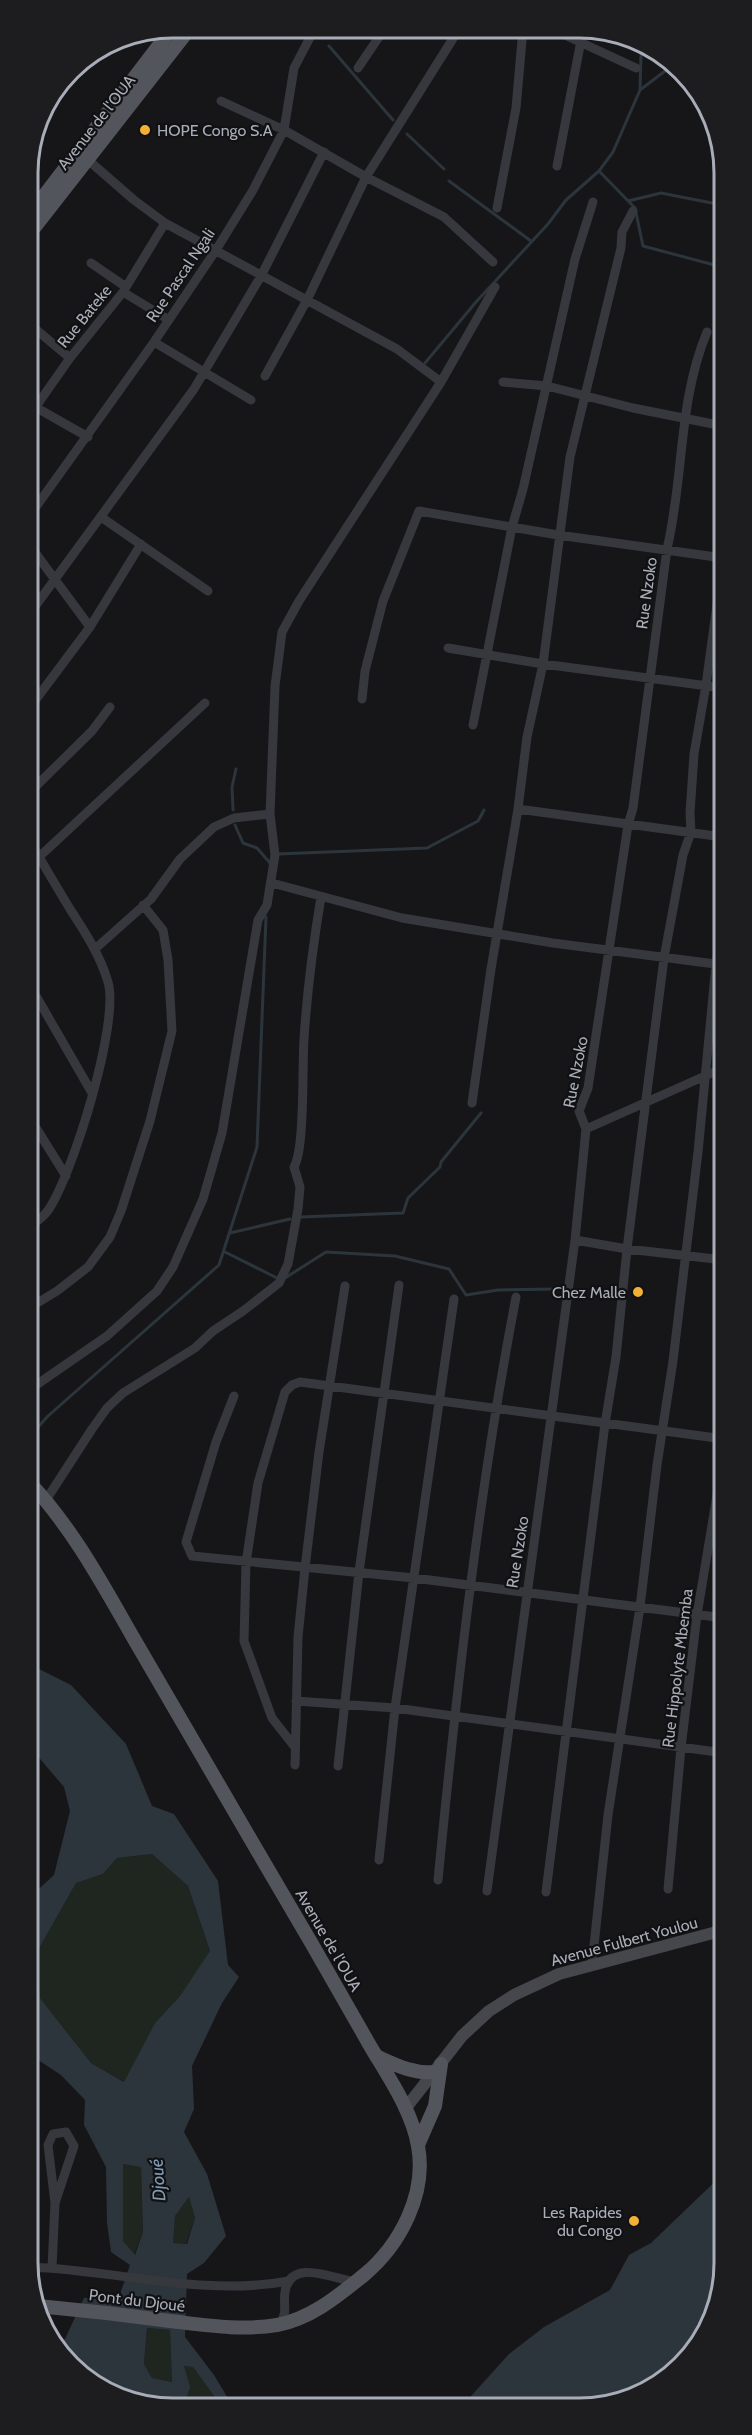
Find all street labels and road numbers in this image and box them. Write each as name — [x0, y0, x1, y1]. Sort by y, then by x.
street label: Avenue de l'OUA — [54, 71, 139, 173]
street label: Rue Pascal Ngali — [142, 225, 219, 326]
street label: Rue Bateke — [53, 281, 115, 352]
street label: Rue Nzoko — [632, 556, 661, 630]
street label: Rue Nzoko — [559, 1034, 592, 1109]
street label: Rue Nzoko — [502, 1515, 533, 1589]
street label: Rue Hippolyte Mbemba — [658, 1587, 697, 1749]
street label: Avenue de l'OUA — [292, 1886, 366, 1995]
street label: Avenue Fulbert Youlou — [549, 1913, 700, 1970]
street label: Pont du Djoué — [88, 2285, 186, 2316]

